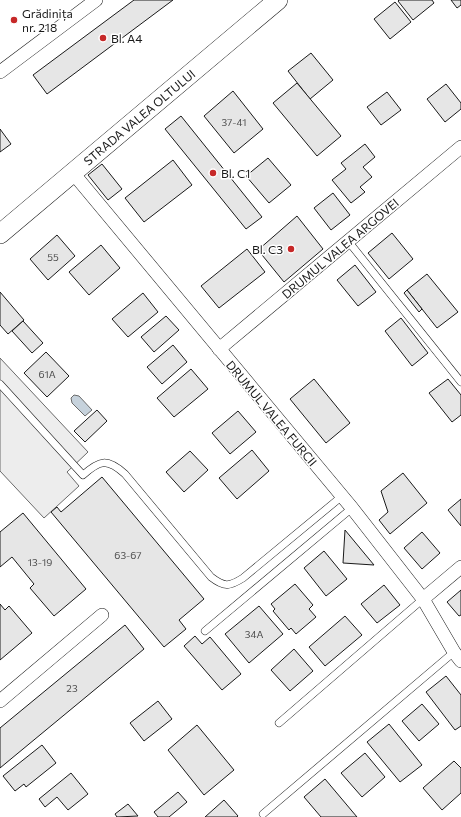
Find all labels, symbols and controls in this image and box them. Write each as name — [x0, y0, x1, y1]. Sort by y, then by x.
place label: Grădinița nr. 218 — [22, 6, 73, 34]
marker: Grădinița nr. 218 — [9, 15, 19, 25]
place label: Bl. A4 — [111, 31, 142, 45]
marker: Bl. A4 — [98, 33, 108, 43]
street label: STRADA VALEA OLTULUI — [80, 66, 198, 168]
house number: 37-41 — [221, 116, 247, 128]
place label: Bl. C1 — [221, 166, 250, 180]
marker: Bl. C1 — [208, 168, 218, 178]
street label: DRUMUL VALEA ARGOVEI — [279, 195, 401, 301]
place label: Bl. C3 — [252, 242, 283, 256]
marker: Bl. C3 — [286, 244, 296, 254]
house number: 55 — [47, 251, 59, 263]
street label: DRUMUL VALEA FURCII — [224, 357, 320, 469]
house number: 61A — [38, 368, 56, 380]
house number: 63-67 — [114, 549, 142, 561]
house number: 13-19 — [28, 556, 52, 568]
house number: 34A — [245, 628, 263, 640]
house number: 23 — [66, 682, 78, 694]

